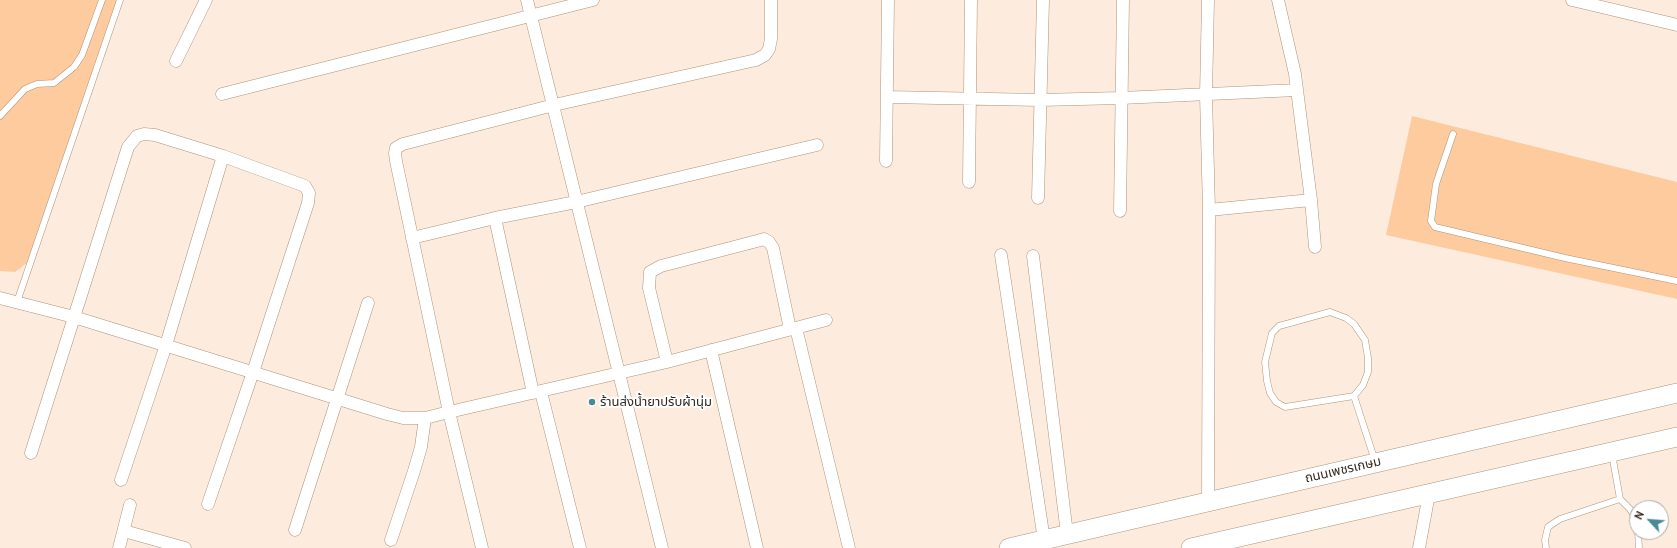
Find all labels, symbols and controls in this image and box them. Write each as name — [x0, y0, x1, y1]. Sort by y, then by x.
place label: ร้านส่งน้ำยาปรับผ้านุ่ม — [600, 394, 712, 410]
marker: ร้านส่งน้ำยาปรับผ้านุ่ม — [587, 397, 597, 407]
street label: ถนนเพชรเกษม — [1303, 454, 1383, 486]
north arrow — [1629, 500, 1669, 540]
text: N — [1631, 509, 1647, 522]

